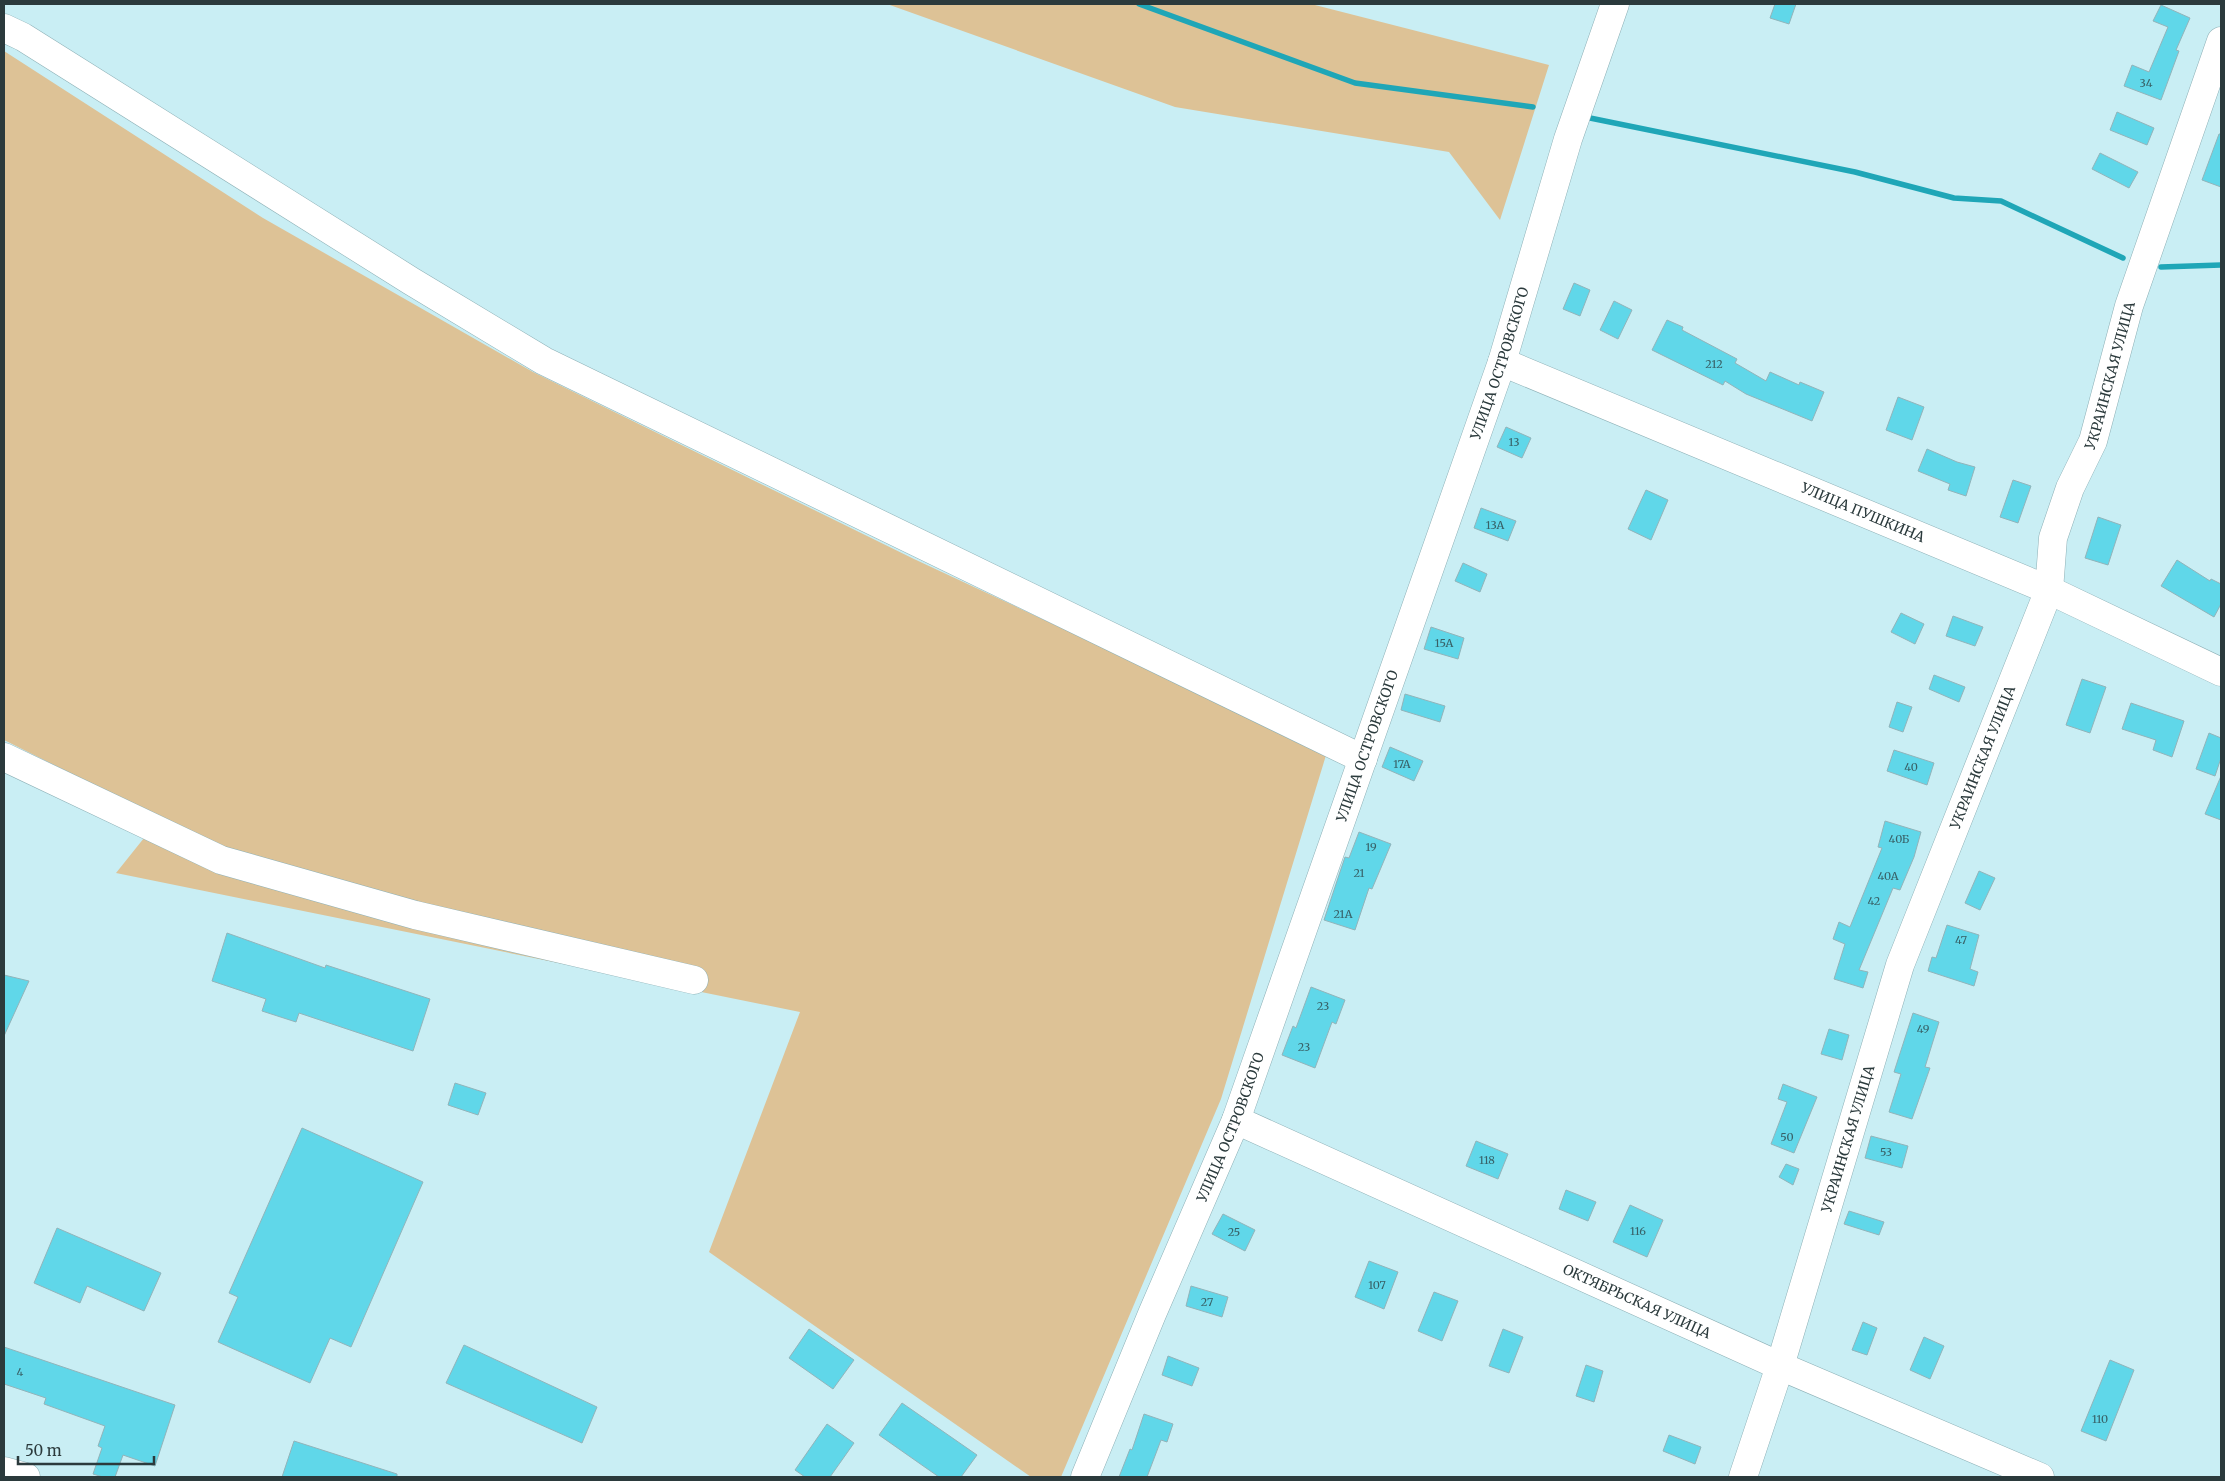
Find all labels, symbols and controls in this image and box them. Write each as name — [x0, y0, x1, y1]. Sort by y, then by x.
house number: 34 — [2140, 76, 2153, 90]
street label: УЛИЦА ОСТРОВСКОГО — [1466, 285, 1533, 443]
street label: УКРАИНСКАЯ УЛИЦА — [2081, 299, 2139, 454]
house number: 212 — [1705, 357, 1723, 371]
house number: 13 — [1509, 435, 1519, 449]
street label: УЛИЦА ПУШКИНА — [1797, 478, 1928, 546]
house number: 13А — [1486, 518, 1504, 532]
house number: 15А — [1435, 636, 1453, 650]
street label: УЛИЦА ОСТРОВСКОГО — [1332, 668, 1402, 825]
street label: УКРАИНСКАЯ УЛИЦА — [1946, 683, 2019, 833]
house number: 17А — [1393, 757, 1411, 771]
house number: 40 — [1904, 760, 1918, 774]
house number: 40Б — [1889, 832, 1910, 846]
house number: 19 — [1365, 840, 1377, 854]
house number: 21 — [1353, 866, 1365, 880]
house number: 40А — [1877, 869, 1899, 883]
house number: 42 — [1868, 894, 1880, 908]
house number: 21А — [1333, 907, 1353, 921]
house number: 47 — [1955, 933, 1967, 947]
house number: 23 — [1317, 999, 1329, 1013]
house number: 49 — [1917, 1022, 1930, 1036]
house number: 23 — [1298, 1040, 1310, 1054]
street label: УЛИЦА ОСТРОВСКОГО — [1192, 1050, 1268, 1206]
street label: УКРАИНСКАЯ УЛИЦА — [1817, 1063, 1879, 1216]
house number: 50 — [1780, 1130, 1794, 1144]
house number: 53 — [1880, 1145, 1892, 1159]
house number: 118 — [1479, 1153, 1495, 1167]
house number: 116 — [1630, 1224, 1646, 1238]
house number: 25 — [1228, 1225, 1240, 1239]
street label: ОКТЯБРЬСКАЯ УЛИЦА — [1560, 1260, 1714, 1343]
house number: 107 — [1368, 1278, 1386, 1292]
house number: 27 — [1201, 1295, 1213, 1309]
house number: 4 — [17, 1365, 24, 1379]
house number: 110 — [2092, 1412, 2108, 1426]
scale bar — [18, 1434, 154, 1466]
text: 50 m — [25, 1441, 62, 1460]

